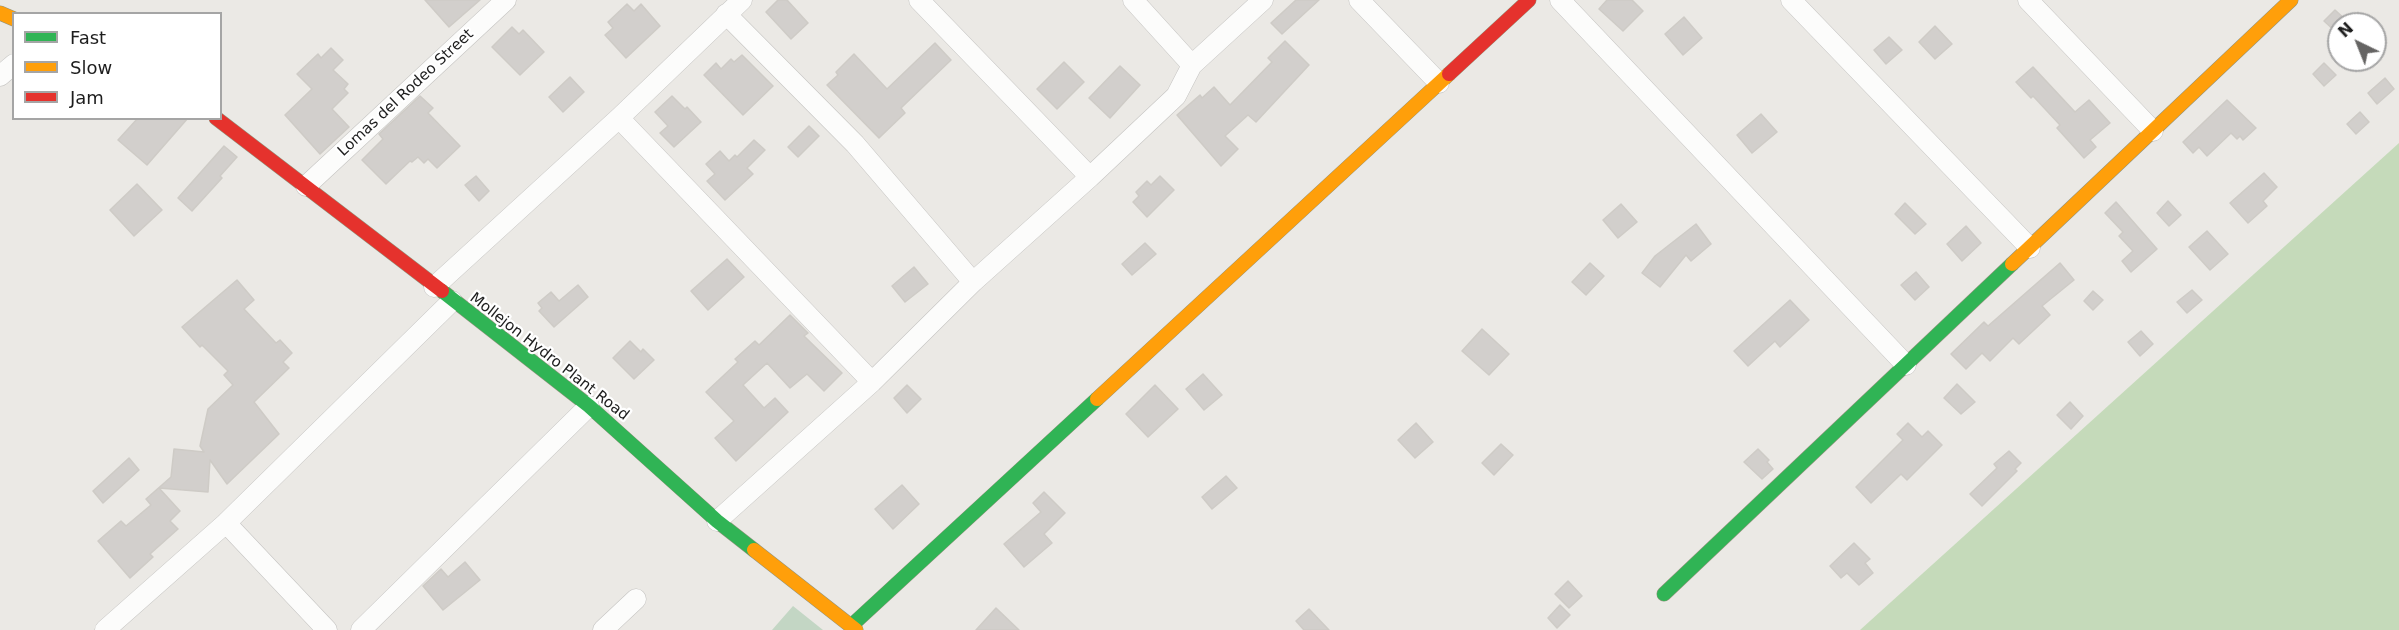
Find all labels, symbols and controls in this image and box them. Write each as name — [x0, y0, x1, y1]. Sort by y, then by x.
legend — [12, 12, 222, 120]
north arrow — [2327, 12, 2387, 72]
text: N — [2334, 18, 2357, 41]
street label: Lomas del Rodeo Street — [335, 26, 477, 160]
text: Fast — [70, 27, 106, 48]
text: Slow — [70, 57, 112, 78]
text: Jam — [70, 87, 104, 108]
street label: Mollejon Hydro Plant Road — [466, 289, 632, 425]

